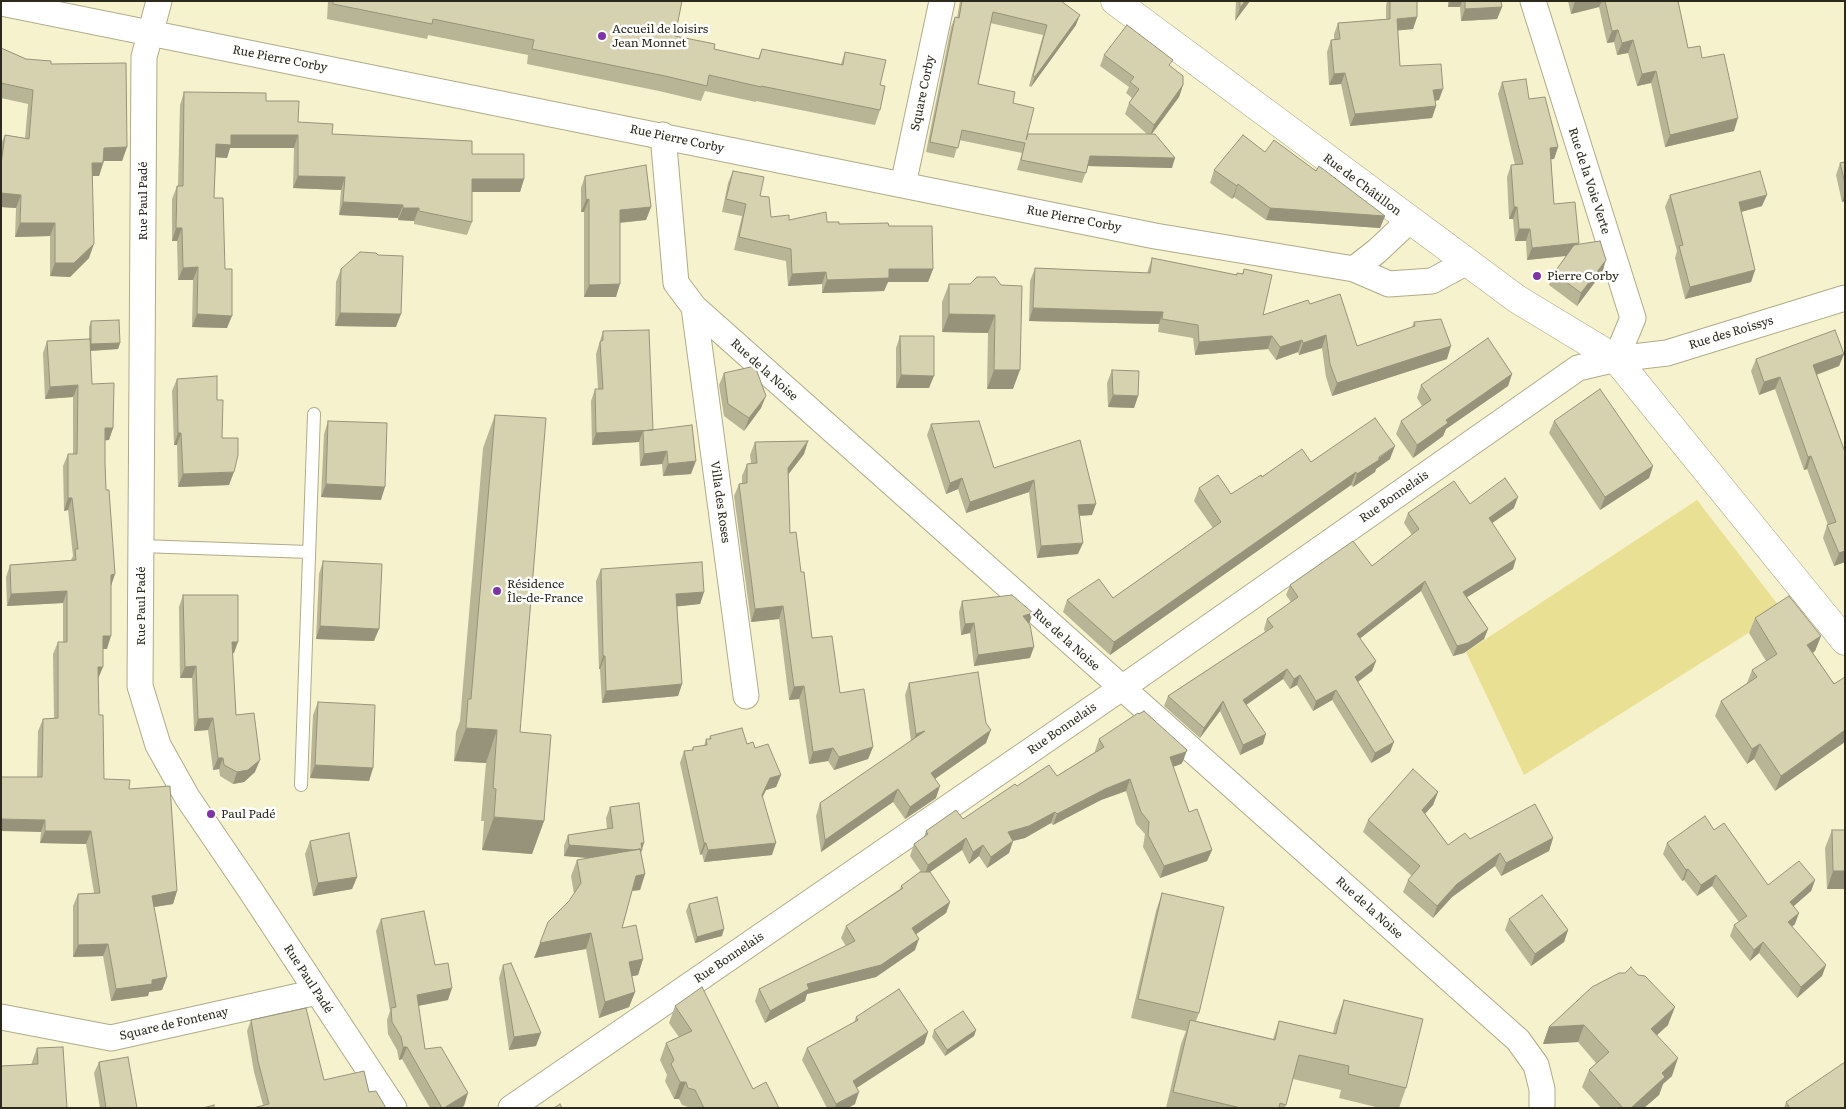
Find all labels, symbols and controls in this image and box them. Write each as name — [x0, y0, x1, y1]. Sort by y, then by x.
place label: Accueil de loisirs Jean Monnet — [612, 22, 708, 50]
marker: Accueil de loisirs Jean Monnet — [596, 30, 608, 42]
street label: Rue Pierre Corby — [231, 43, 329, 75]
street label: Square Corby — [908, 54, 938, 132]
street label: Rue Pierre Corby — [628, 122, 726, 156]
street label: Rue de la Voie Verte — [1565, 126, 1613, 236]
street label: Rue de Châtillon — [1320, 151, 1404, 219]
street label: Rue Paul Padé — [136, 162, 150, 240]
street label: Rue Pierre Corby — [1025, 203, 1123, 235]
place label: Pierre Corby — [1547, 269, 1619, 283]
marker: Pierre Corby — [1531, 270, 1543, 282]
street label: Rue des Roissys — [1687, 313, 1775, 353]
street label: Rue de la Noise — [728, 336, 800, 404]
street label: Villa des Roses — [707, 460, 733, 544]
street label: Rue Bonnelais — [1357, 468, 1431, 526]
street label: Rue Paul Padé — [134, 567, 148, 645]
place label: Résidence Île-de-France — [507, 577, 583, 605]
marker: Résidence Île-de-France — [491, 585, 503, 597]
street label: Rue de la Noise — [1030, 606, 1102, 674]
street label: Rue Bonnelais — [1025, 700, 1099, 758]
place label: Paul Padé — [221, 807, 275, 821]
marker: Paul Padé — [205, 808, 217, 820]
street label: Rue de la Noise — [1333, 874, 1405, 942]
street label: Rue Bonnelais — [691, 929, 767, 987]
street label: Rue Paul Padé — [280, 942, 336, 1016]
street label: Square de Fontenay — [118, 1004, 230, 1044]

